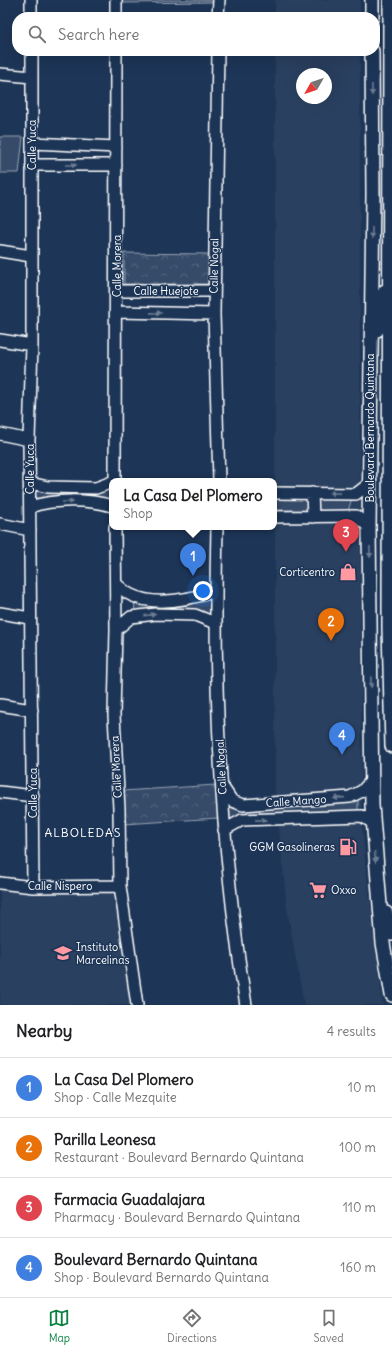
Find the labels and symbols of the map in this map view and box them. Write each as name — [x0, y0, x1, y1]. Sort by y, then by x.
north arrow — [296, 68, 332, 104]
one-way arrow — [369, 84, 375, 97]
street label: Calle Yuca — [25, 120, 39, 170]
one-way arrow — [65, 162, 78, 168]
one-way arrow — [369, 227, 375, 240]
street label: Calle Morera — [110, 235, 124, 297]
street label: Calle Nogal — [207, 238, 221, 294]
street label: Calle Huejote — [133, 284, 199, 298]
one-way arrow — [150, 310, 163, 316]
street label: Boulevard Bernardo Quintana — [363, 353, 377, 503]
street label: Calle Yuca — [23, 444, 37, 494]
one-way arrow — [328, 490, 341, 496]
one-way arrow — [62, 499, 75, 505]
pin: 3 — [333, 519, 359, 552]
pin: 1 — [180, 543, 206, 576]
one-way arrow — [366, 546, 373, 558]
shop icon: Corticentro — [338, 562, 358, 582]
place label: Corticentro — [279, 565, 335, 579]
your location — [193, 581, 213, 601]
pin: 2 — [318, 608, 344, 641]
one-way arrow — [144, 612, 156, 618]
one-way arrow — [368, 676, 374, 689]
pin: 4 — [329, 722, 355, 755]
street label: Calle Morera — [107, 735, 125, 799]
street label: Calle Nogal — [213, 739, 229, 795]
street label: Calle Yuca — [26, 768, 40, 818]
street label: Calle Mango — [265, 792, 327, 810]
one-way arrow — [333, 794, 345, 801]
one-way arrow — [255, 817, 268, 823]
district label: ALBOLEDAS — [45, 825, 121, 840]
fuel station icon: GGM Gasolineras — [338, 837, 358, 857]
place label: GGM Gasolineras — [249, 840, 335, 854]
one-way arrow — [372, 851, 379, 863]
street label: Calle Níspero — [28, 879, 92, 893]
supermarket icon: Oxxo — [308, 880, 328, 900]
place label: Oxxo — [331, 883, 356, 897]
place label: Instituto Marcelinas — [76, 940, 129, 967]
school or university icon: Instituto Marcelinas — [53, 943, 73, 963]

